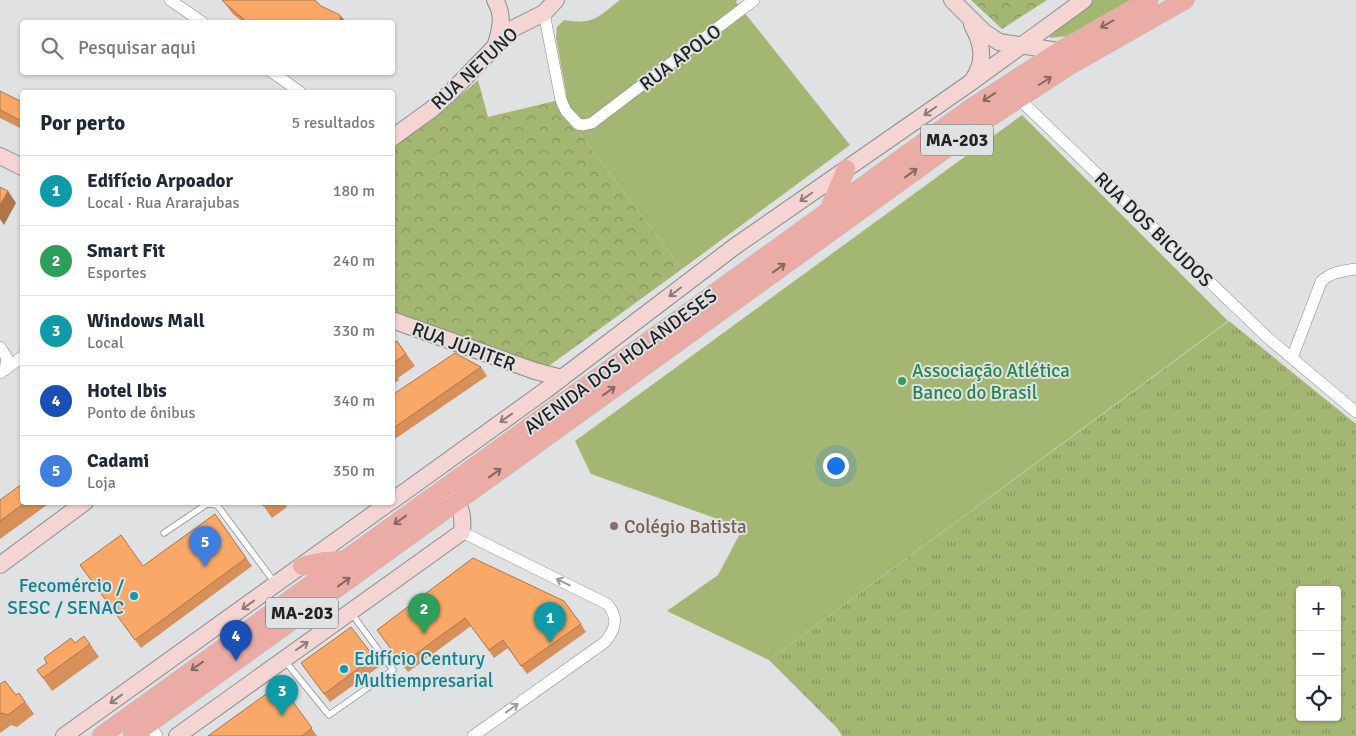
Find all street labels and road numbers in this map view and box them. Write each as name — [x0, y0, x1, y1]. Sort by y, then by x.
street label: RUA APOLO — [635, 19, 726, 96]
street label: RUA NETUNO — [426, 22, 523, 115]
road number: MA-203 — [921, 124, 993, 156]
street label: RUA DOS BICUDOS — [1089, 167, 1218, 292]
street label: AVENIDA DOS HOLANDESES — [519, 284, 722, 440]
street label: RUA JÚPITER — [409, 317, 519, 377]
road number: MA-203 — [266, 598, 338, 628]

